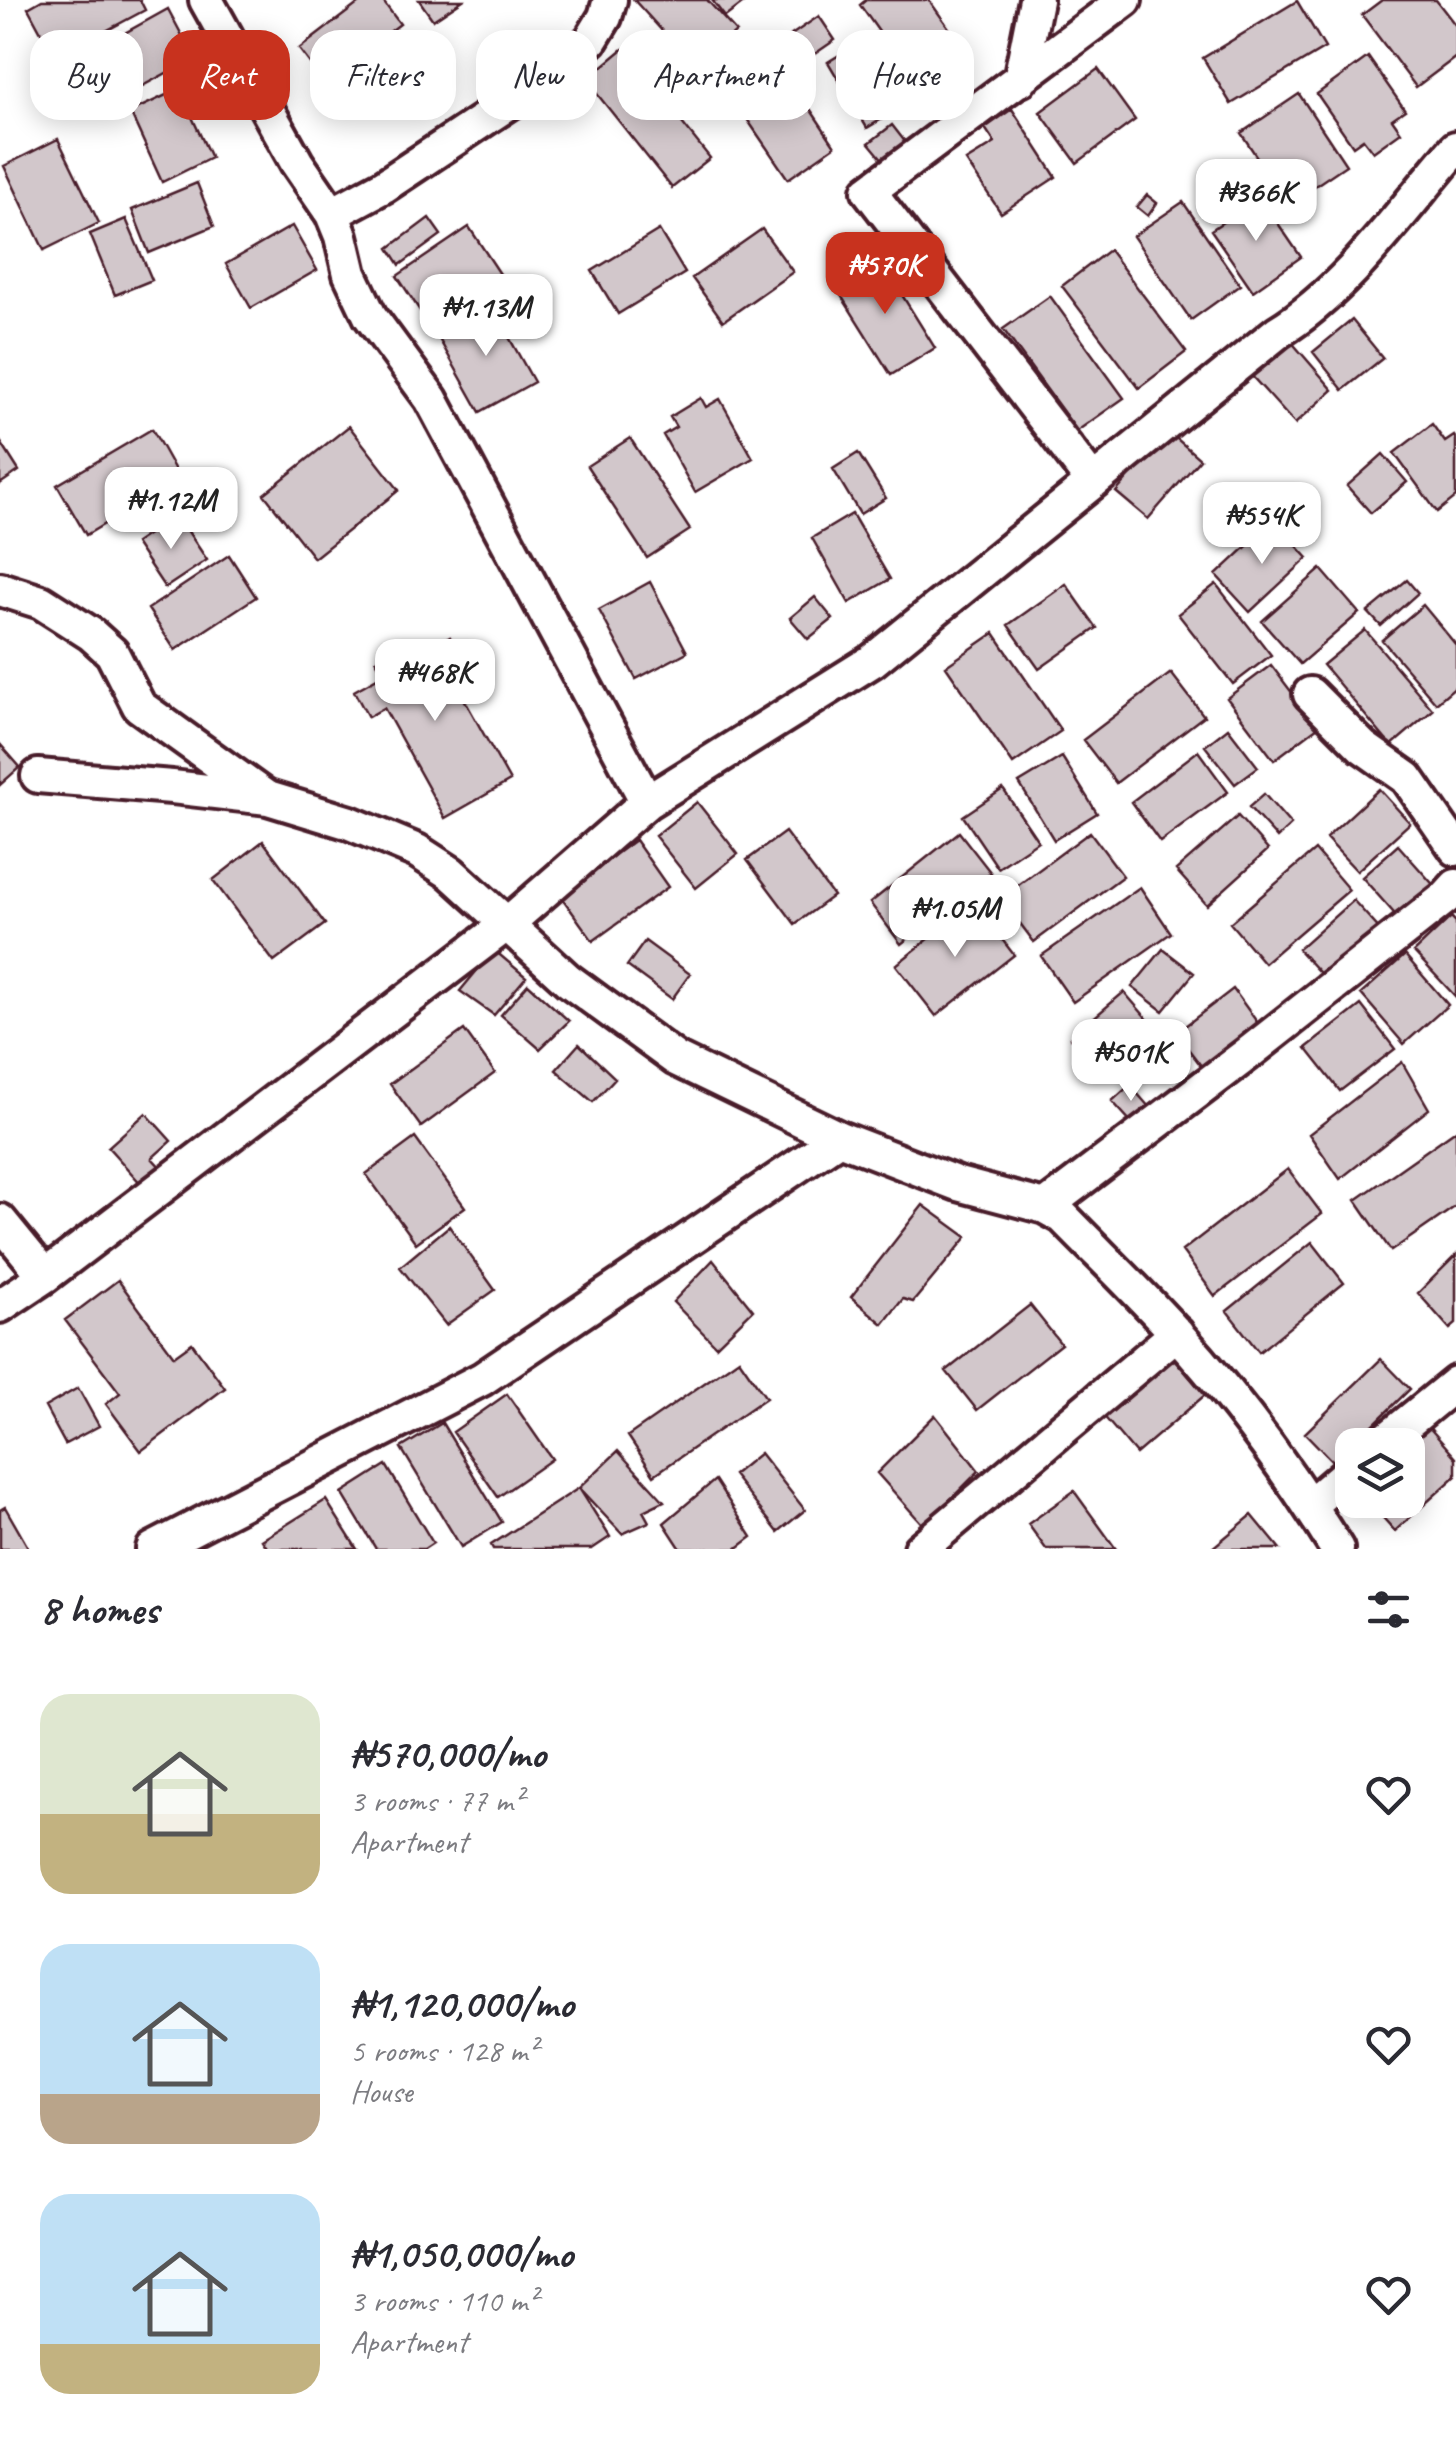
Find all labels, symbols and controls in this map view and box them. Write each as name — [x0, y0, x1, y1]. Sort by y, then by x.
chip: Buy — [30, 30, 143, 120]
chip: Rent — [163, 30, 290, 120]
chip: Filters — [310, 30, 456, 120]
chip: New — [476, 30, 597, 120]
chip: Apartment — [617, 30, 816, 120]
chip: House — [836, 30, 974, 120]
pin: ₦366K — [1186, 159, 1326, 244]
text: ₦366K — [1218, 171, 1294, 212]
pin: ₦570K — [815, 232, 955, 317]
text: ₦570K — [848, 244, 922, 285]
pin: ₦1.13M — [405, 274, 567, 359]
text: ₦1.13M — [442, 286, 530, 327]
pin: ₦1.12M — [90, 467, 252, 552]
text: ₦1.12M — [127, 479, 215, 520]
pin: ₦554K — [1192, 482, 1332, 567]
text: ₦554K — [1225, 494, 1299, 535]
pin: ₦468K — [365, 639, 505, 724]
text: ₦468K — [397, 651, 473, 692]
pin: ₦1.05M — [874, 875, 1036, 960]
text: ₦1.05M — [911, 887, 999, 928]
pin: ₦501K — [1061, 1019, 1201, 1104]
text: ₦501K — [1094, 1031, 1168, 1072]
map controls — [1335, 1428, 1425, 1518]
button: layers — [1335, 1428, 1425, 1518]
icon: filters — [1361, 1582, 1416, 1637]
text: 8 homes — [40, 1583, 159, 1636]
text: ₦570,000/mo — [350, 1727, 545, 1780]
icon: home — [120, 1734, 240, 1854]
icon: heart — [1361, 1767, 1416, 1822]
text: 3 rooms · 77 m² — [350, 1780, 523, 1821]
text: Apartment — [350, 1821, 468, 1862]
text: ₦1,120,000/mo — [350, 1977, 573, 2030]
icon: home — [120, 1984, 240, 2104]
icon: heart — [1361, 2017, 1416, 2072]
text: 5 rooms · 128 m² — [350, 2030, 537, 2071]
text: House — [350, 2071, 412, 2112]
text: ₦1,050,000/mo — [350, 2227, 573, 2280]
icon: home — [120, 2234, 240, 2354]
icon: heart — [1361, 2267, 1416, 2322]
text: 3 rooms · 110 m² — [350, 2280, 537, 2321]
text: Apartment — [350, 2321, 468, 2362]

